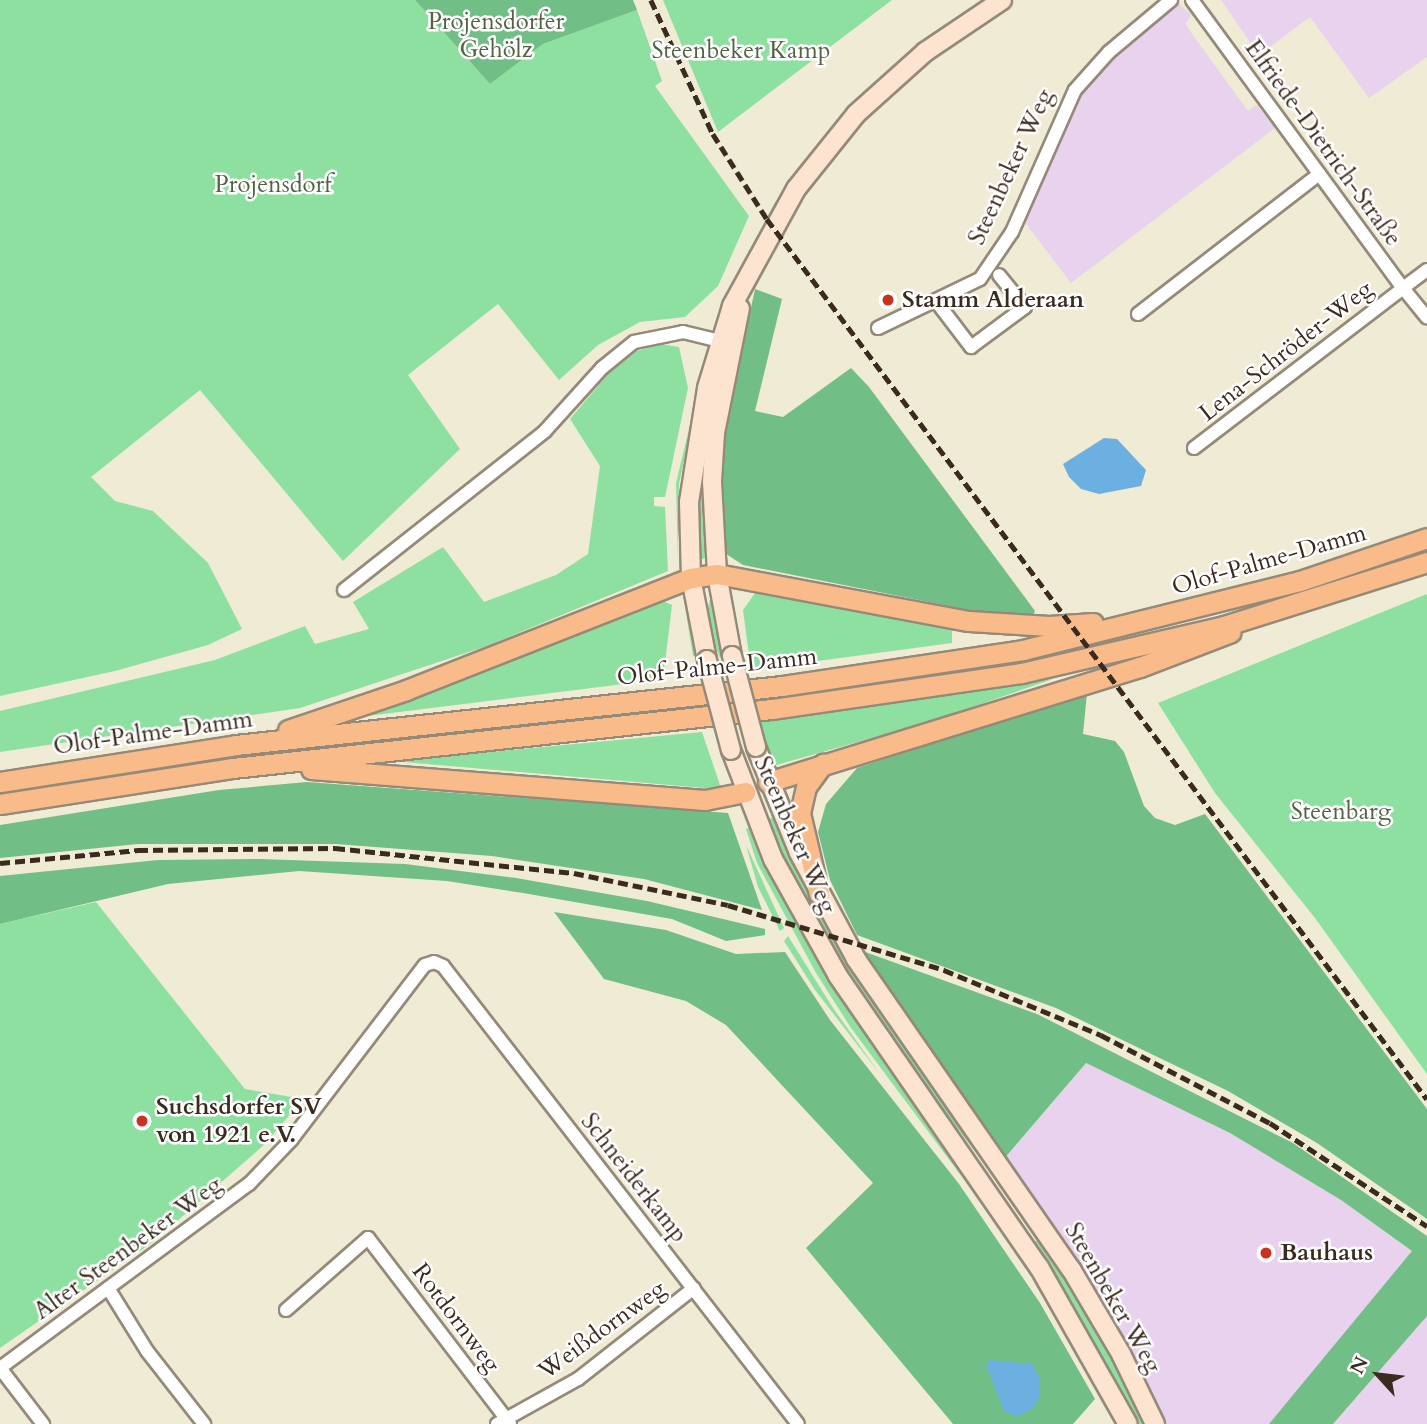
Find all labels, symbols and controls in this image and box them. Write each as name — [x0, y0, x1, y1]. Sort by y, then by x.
park label: Projensdorfer Gehölz — [428, 8, 564, 64]
street label: Elfriede-Dietrich-Straße — [1238, 34, 1408, 252]
park label: Steenbeker Kamp — [651, 37, 831, 65]
street label: Steenbeker Weg — [962, 85, 1060, 249]
park label: Projensdorf — [214, 171, 332, 199]
street label: Lena-Schröder-Weg — [1194, 274, 1378, 428]
place label: Stamm Alderaan — [902, 286, 1084, 314]
marker: Stamm Alderaan — [880, 292, 896, 308]
street label: Olof-Palme-Damm — [1168, 518, 1370, 602]
street label: Olof-Palme-Damm — [616, 642, 818, 692]
street label: Olof-Palme-Damm — [52, 705, 254, 761]
street label: Steenbeker Weg — [748, 752, 842, 918]
park label: Steenbarg — [1291, 798, 1391, 826]
place label: Suchsdorfer SV von 1921 e.V. — [156, 1093, 322, 1149]
street label: Schneiderkamp — [575, 1108, 693, 1248]
marker: Suchsdorfer SV von 1921 e.V. — [134, 1113, 150, 1129]
street label: Alter Steenbeker Weg — [28, 1170, 228, 1326]
street label: Steenbeker Weg — [1058, 1218, 1168, 1378]
place label: Bauhaus — [1280, 1239, 1373, 1267]
marker: Bauhaus — [1258, 1245, 1274, 1261]
street label: Rotdornweg — [406, 1258, 506, 1378]
street label: Weißdornweg — [533, 1274, 671, 1386]
north arrow — [1343, 1340, 1413, 1410]
text: N — [1344, 1352, 1375, 1379]

